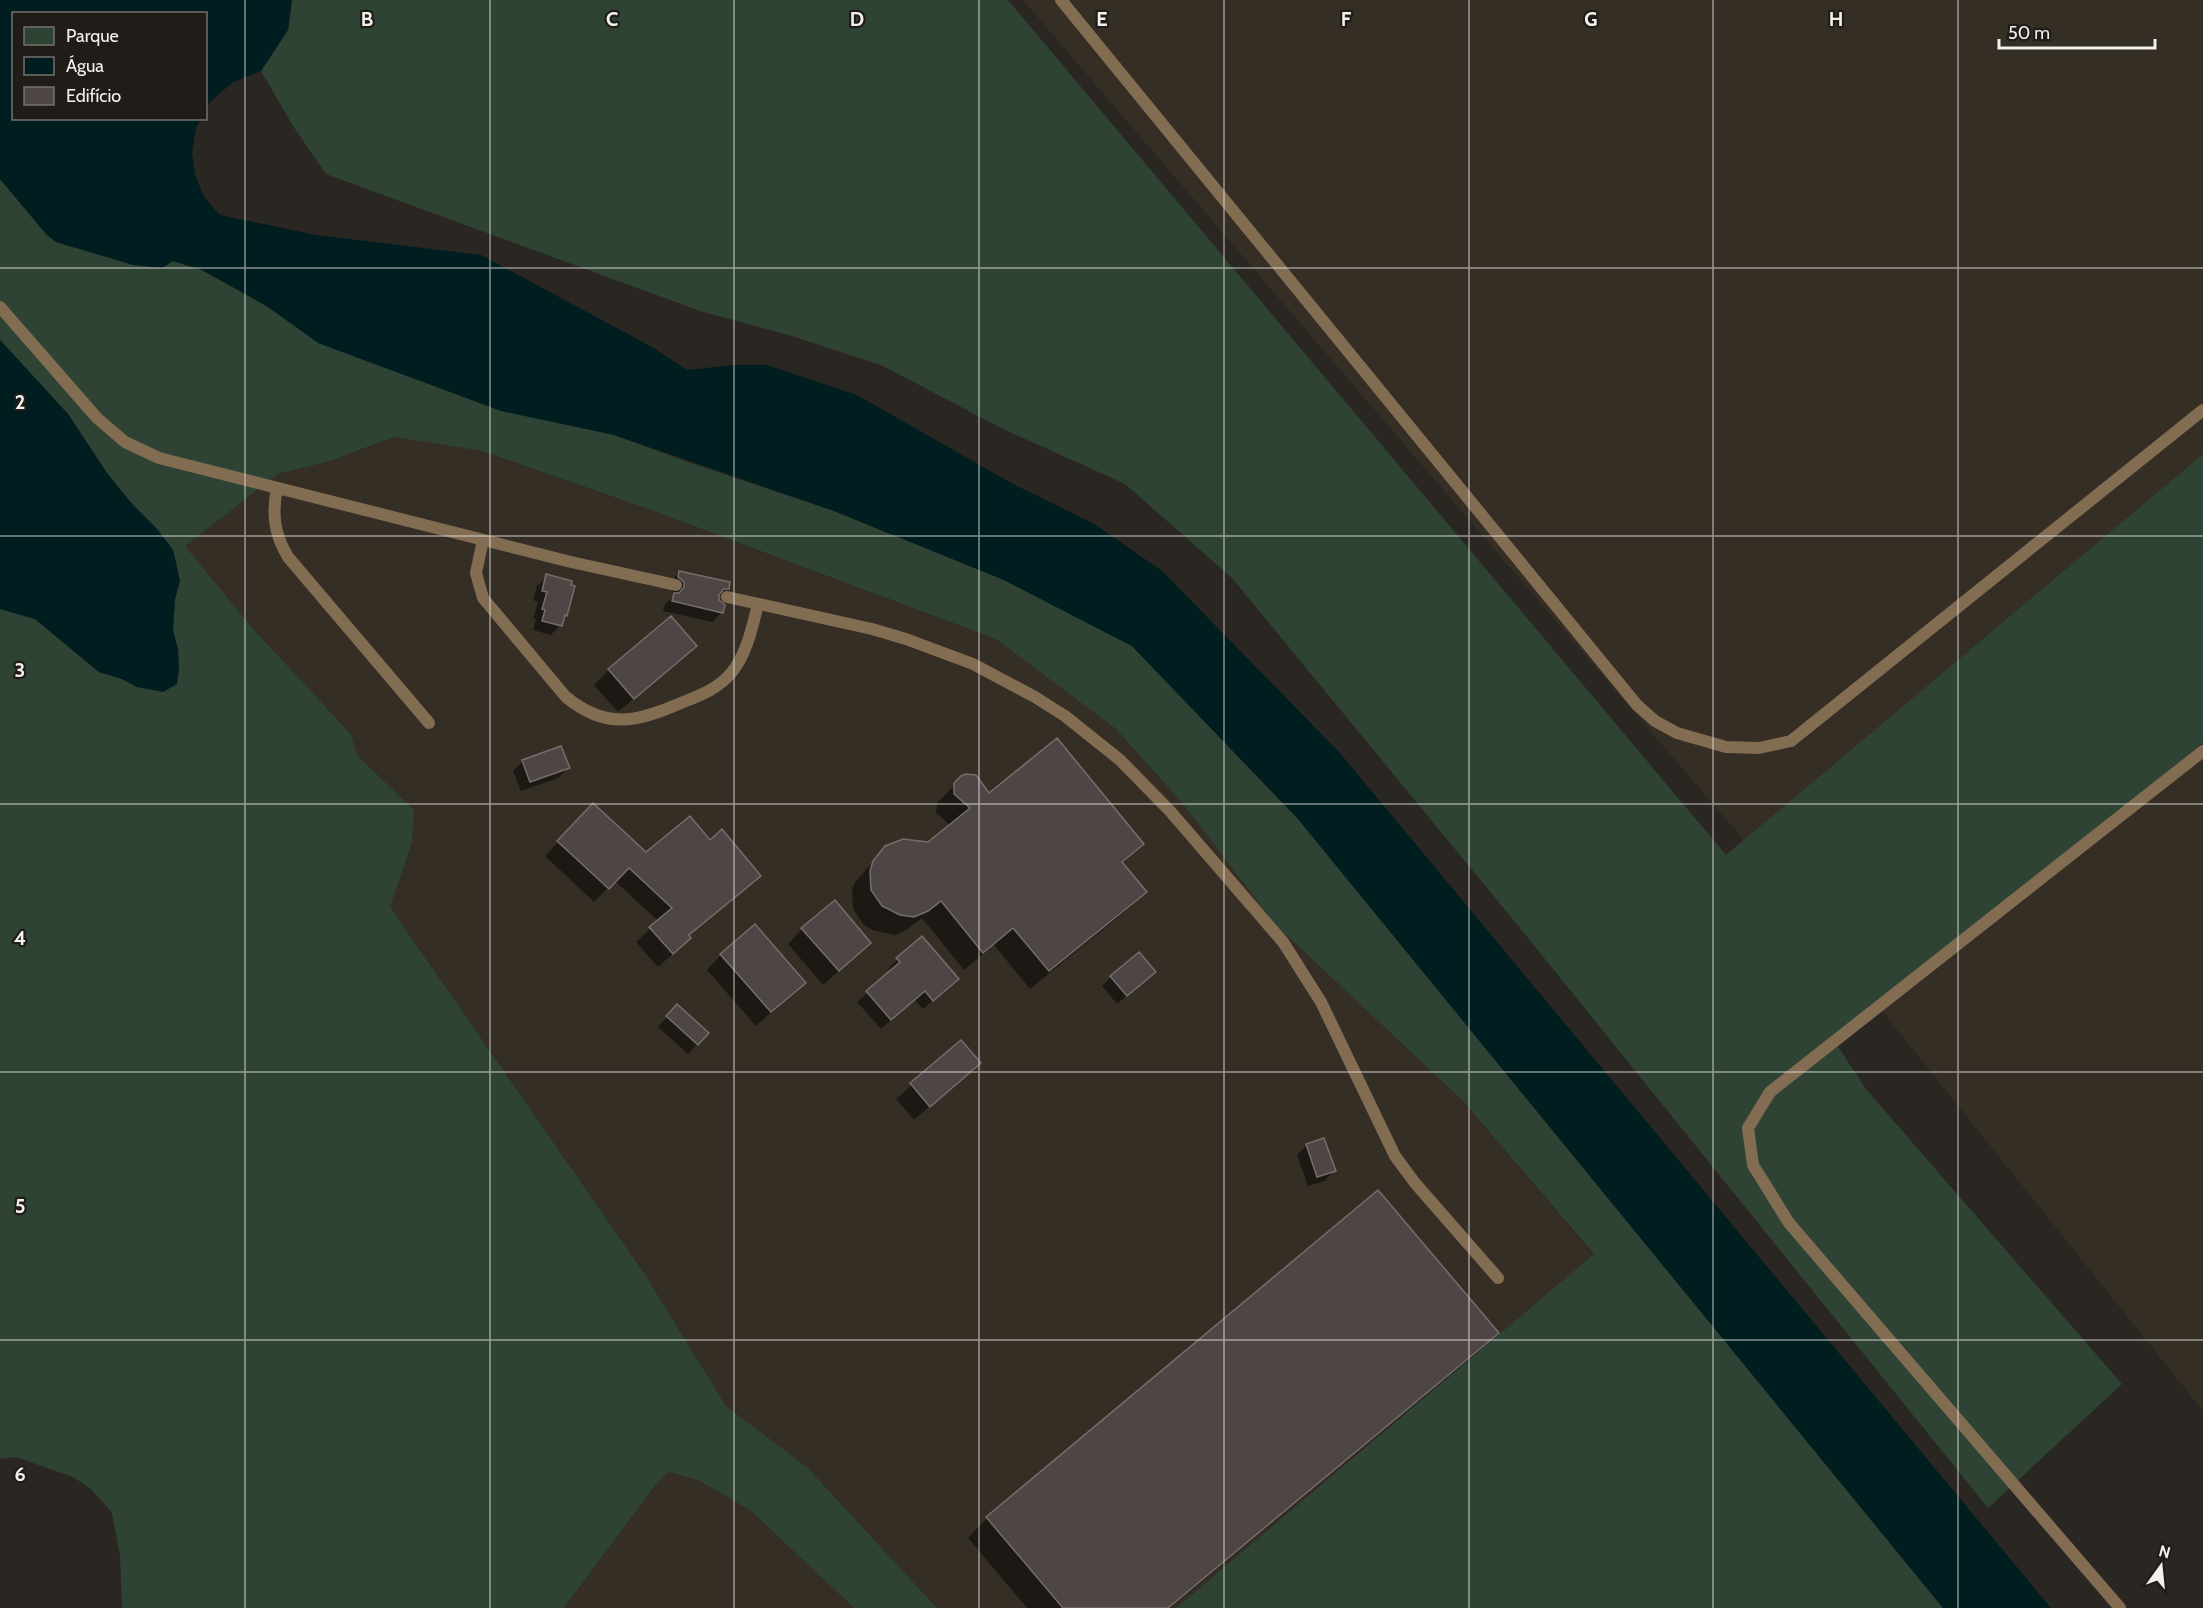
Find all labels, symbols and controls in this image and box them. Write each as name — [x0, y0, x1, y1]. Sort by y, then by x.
text: B — [361, 7, 373, 31]
text: C — [606, 7, 618, 31]
text: D — [850, 7, 864, 31]
text: E — [1096, 7, 1108, 31]
text: F — [1341, 7, 1352, 31]
text: G — [1584, 7, 1598, 31]
text: H — [1829, 7, 1843, 31]
legend — [12, 12, 207, 120]
scale bar — [1999, 12, 2155, 50]
text: 50 m — [2008, 22, 2050, 44]
text: Parque — [66, 25, 119, 47]
text: Água — [66, 55, 104, 77]
text: Edifício — [66, 85, 121, 107]
text: 2 — [15, 390, 25, 414]
text: 3 — [15, 658, 25, 682]
text: 4 — [14, 926, 26, 950]
text: 5 — [15, 1194, 25, 1218]
text: 6 — [14, 1462, 26, 1486]
north arrow — [2131, 1536, 2191, 1596]
text: N — [2157, 1541, 2173, 1563]

